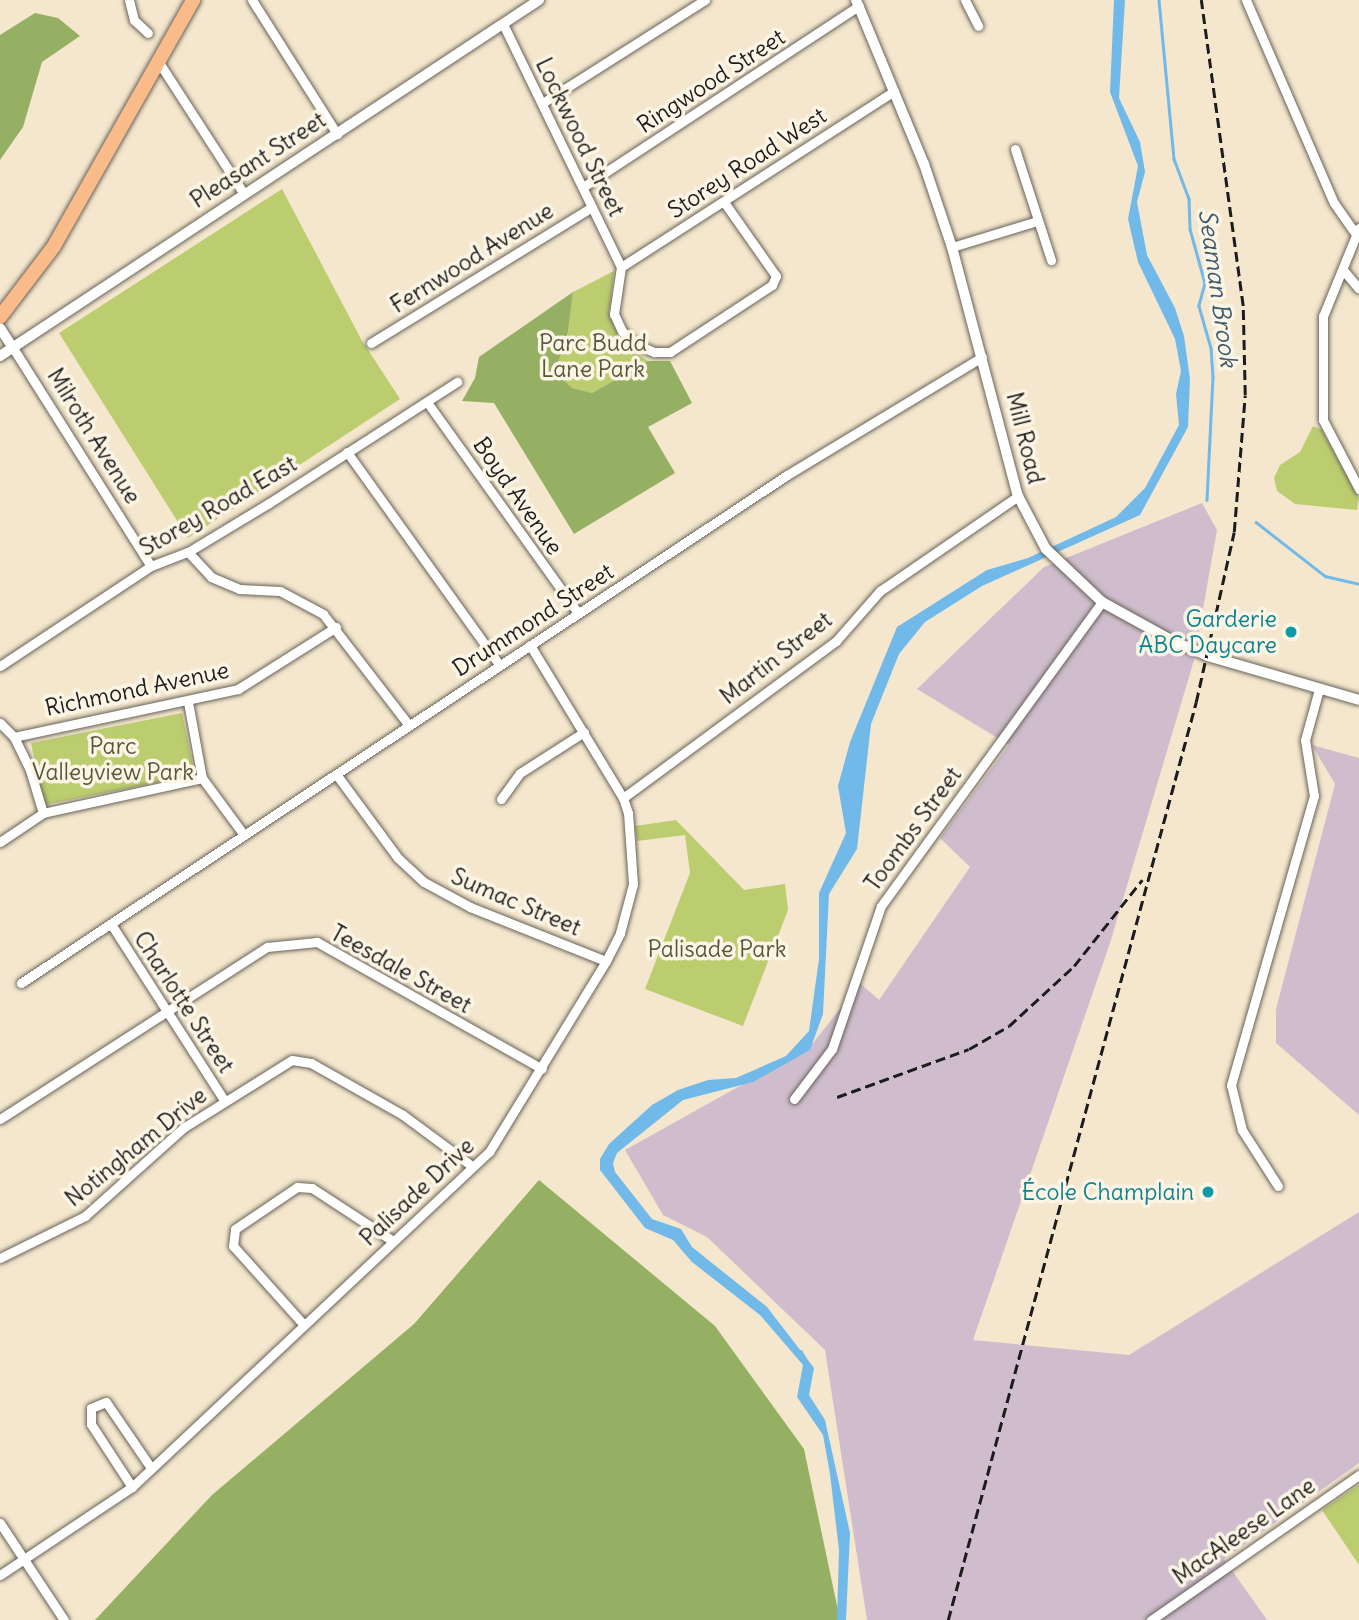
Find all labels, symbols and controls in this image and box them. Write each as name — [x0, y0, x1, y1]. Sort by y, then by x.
street label: Ringwood Street — [632, 23, 790, 139]
street label: Lockwood Street — [530, 53, 630, 221]
street label: Storey Road West — [663, 102, 831, 224]
street label: Pleasant Street — [185, 106, 331, 214]
street label: Fernwood Avenue — [386, 197, 558, 319]
water label: Seaman Brook — [1193, 207, 1243, 369]
park label: Parc Budd Lane Park — [539, 329, 647, 383]
street label: Milroth Avenue — [41, 363, 147, 509]
street label: Mill Road — [1000, 389, 1050, 487]
street label: Boyd Avenue — [467, 432, 569, 560]
street label: Storey Road East — [135, 450, 301, 562]
street label: Drummond Street — [447, 558, 619, 682]
place label: Garderie ABC Daycare — [1138, 605, 1277, 659]
street label: Martin Street — [715, 606, 837, 710]
marker: Garderie ABC Daycare — [1283, 624, 1299, 640]
street label: Richmond Avenue — [43, 656, 231, 722]
park label: Parc Valleyview Park — [32, 732, 194, 786]
street label: Toombs Street — [859, 762, 967, 896]
street label: Sumac Street — [447, 862, 585, 942]
street label: Teesdale Street — [326, 919, 476, 1019]
street label: Charlotte Street — [128, 926, 240, 1078]
park label: Palisade Park — [647, 935, 787, 963]
street label: Notingham Drive — [60, 1082, 212, 1212]
street label: Palisade Drive — [354, 1132, 480, 1252]
place label: École Champlain — [1022, 1178, 1194, 1206]
marker: École Champlain — [1200, 1184, 1216, 1200]
street label: MacAleese Lane — [1167, 1472, 1321, 1590]

